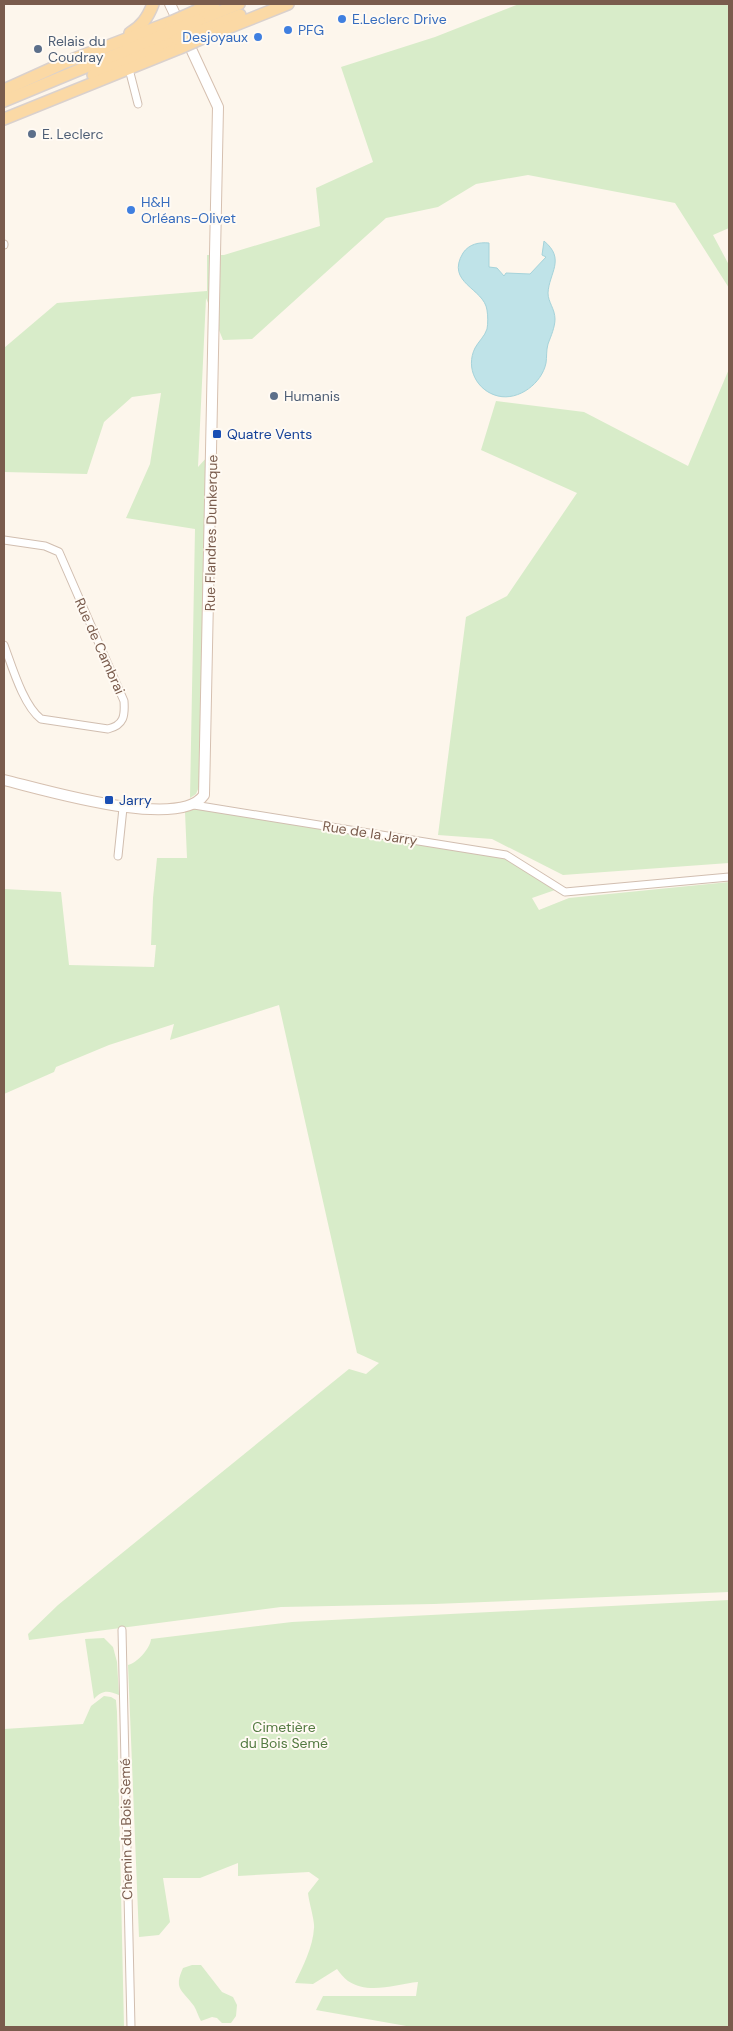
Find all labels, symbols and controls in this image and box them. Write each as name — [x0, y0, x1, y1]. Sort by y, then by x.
place label: E.Leclerc Drive — [352, 10, 447, 28]
marker: E.Leclerc Drive — [336, 13, 348, 25]
place label: PFG — [298, 21, 324, 39]
marker: PFG — [282, 24, 294, 36]
place label: Desjoyaux — [182, 28, 248, 46]
marker: Desjoyaux — [252, 31, 264, 43]
place label: Relais du Coudray — [48, 32, 106, 66]
marker: Relais du Coudray — [32, 43, 44, 55]
place label: E. Leclerc — [42, 125, 103, 143]
marker: E. Leclerc — [26, 128, 38, 140]
place label: H&H Orléans-Olivet — [141, 193, 236, 227]
marker: H&H Orléans-Olivet — [125, 204, 137, 216]
place label: Humanis — [284, 387, 340, 405]
marker: Humanis — [268, 390, 280, 402]
place label: Quatre Vents — [227, 425, 312, 443]
marker: Quatre Vents — [211, 428, 223, 440]
street label: Rue Flandres Dunkerque — [201, 455, 221, 611]
street label: Rue de Cambrai — [71, 595, 129, 697]
place label: Jarry — [119, 791, 152, 809]
marker: Jarry — [103, 794, 115, 806]
street label: Rue de la Jarry — [321, 817, 419, 849]
park label: Cimetière du Bois Semé — [240, 1718, 328, 1752]
street label: Chemin du Bois Semé — [116, 1758, 136, 1900]

